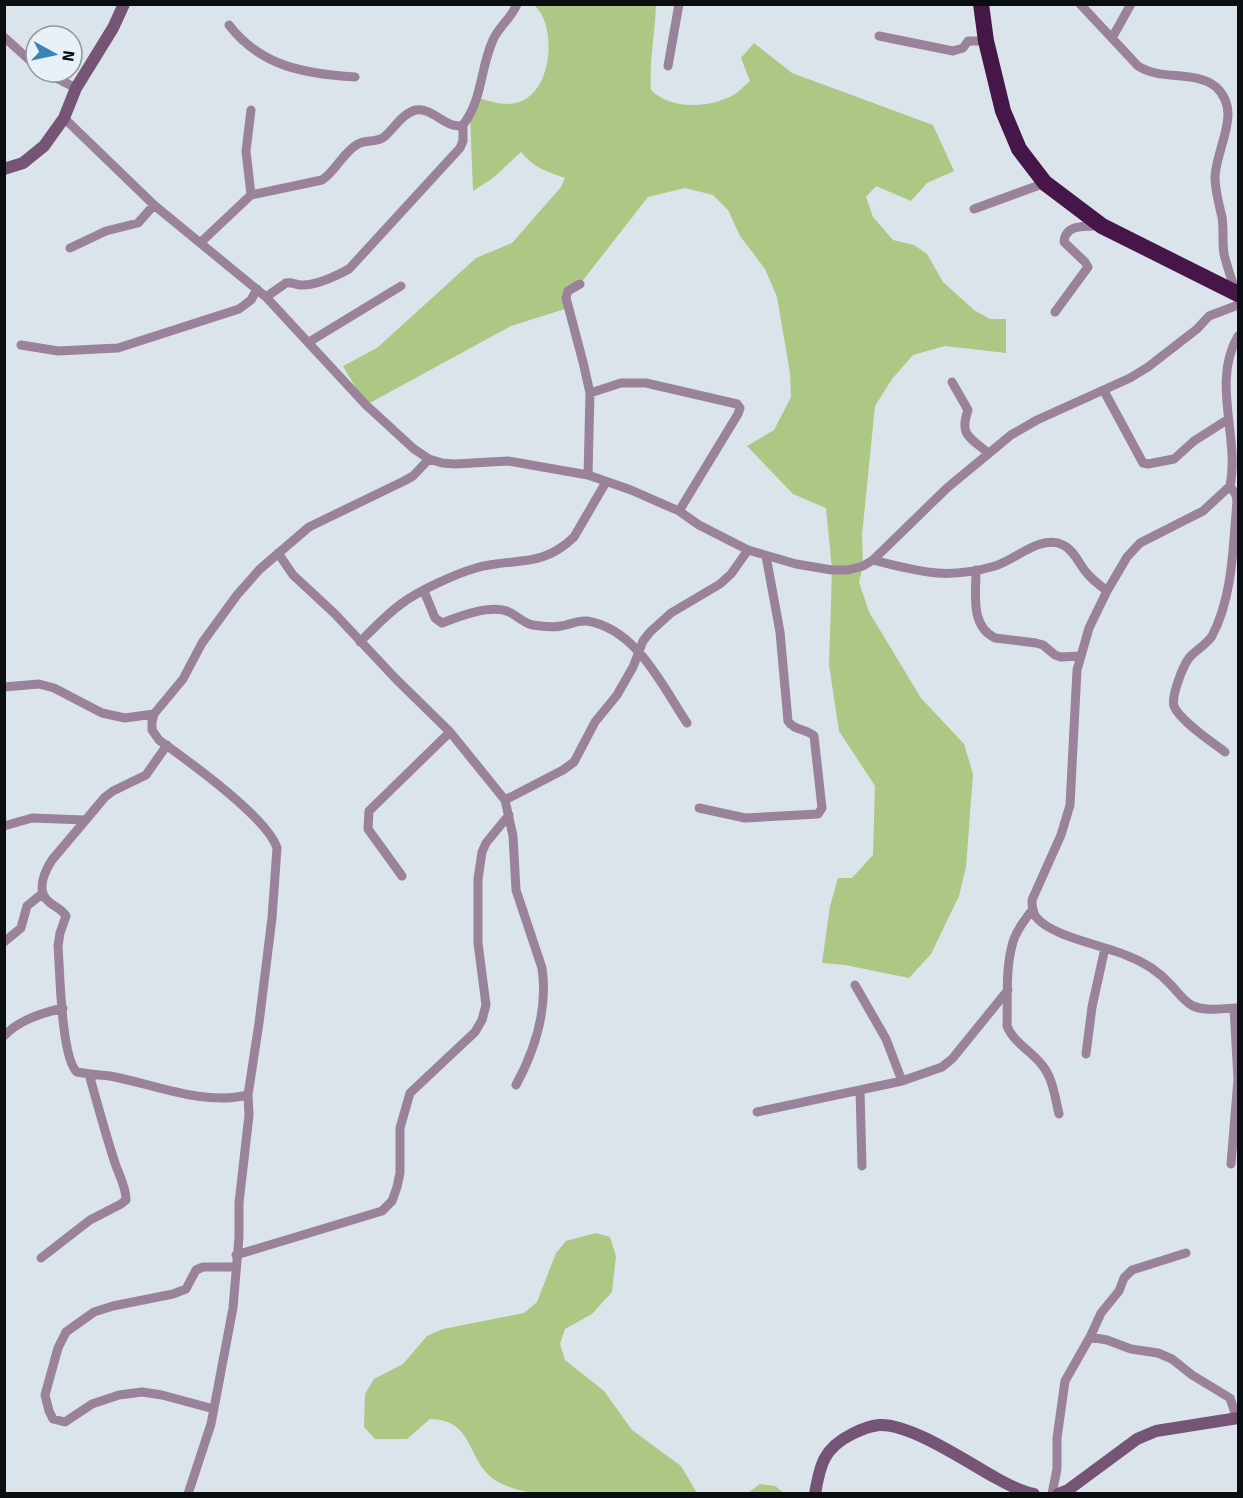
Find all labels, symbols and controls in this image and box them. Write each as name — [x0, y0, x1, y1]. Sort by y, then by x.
north arrow — [24, 24, 84, 84]
text: N — [57, 49, 79, 63]

